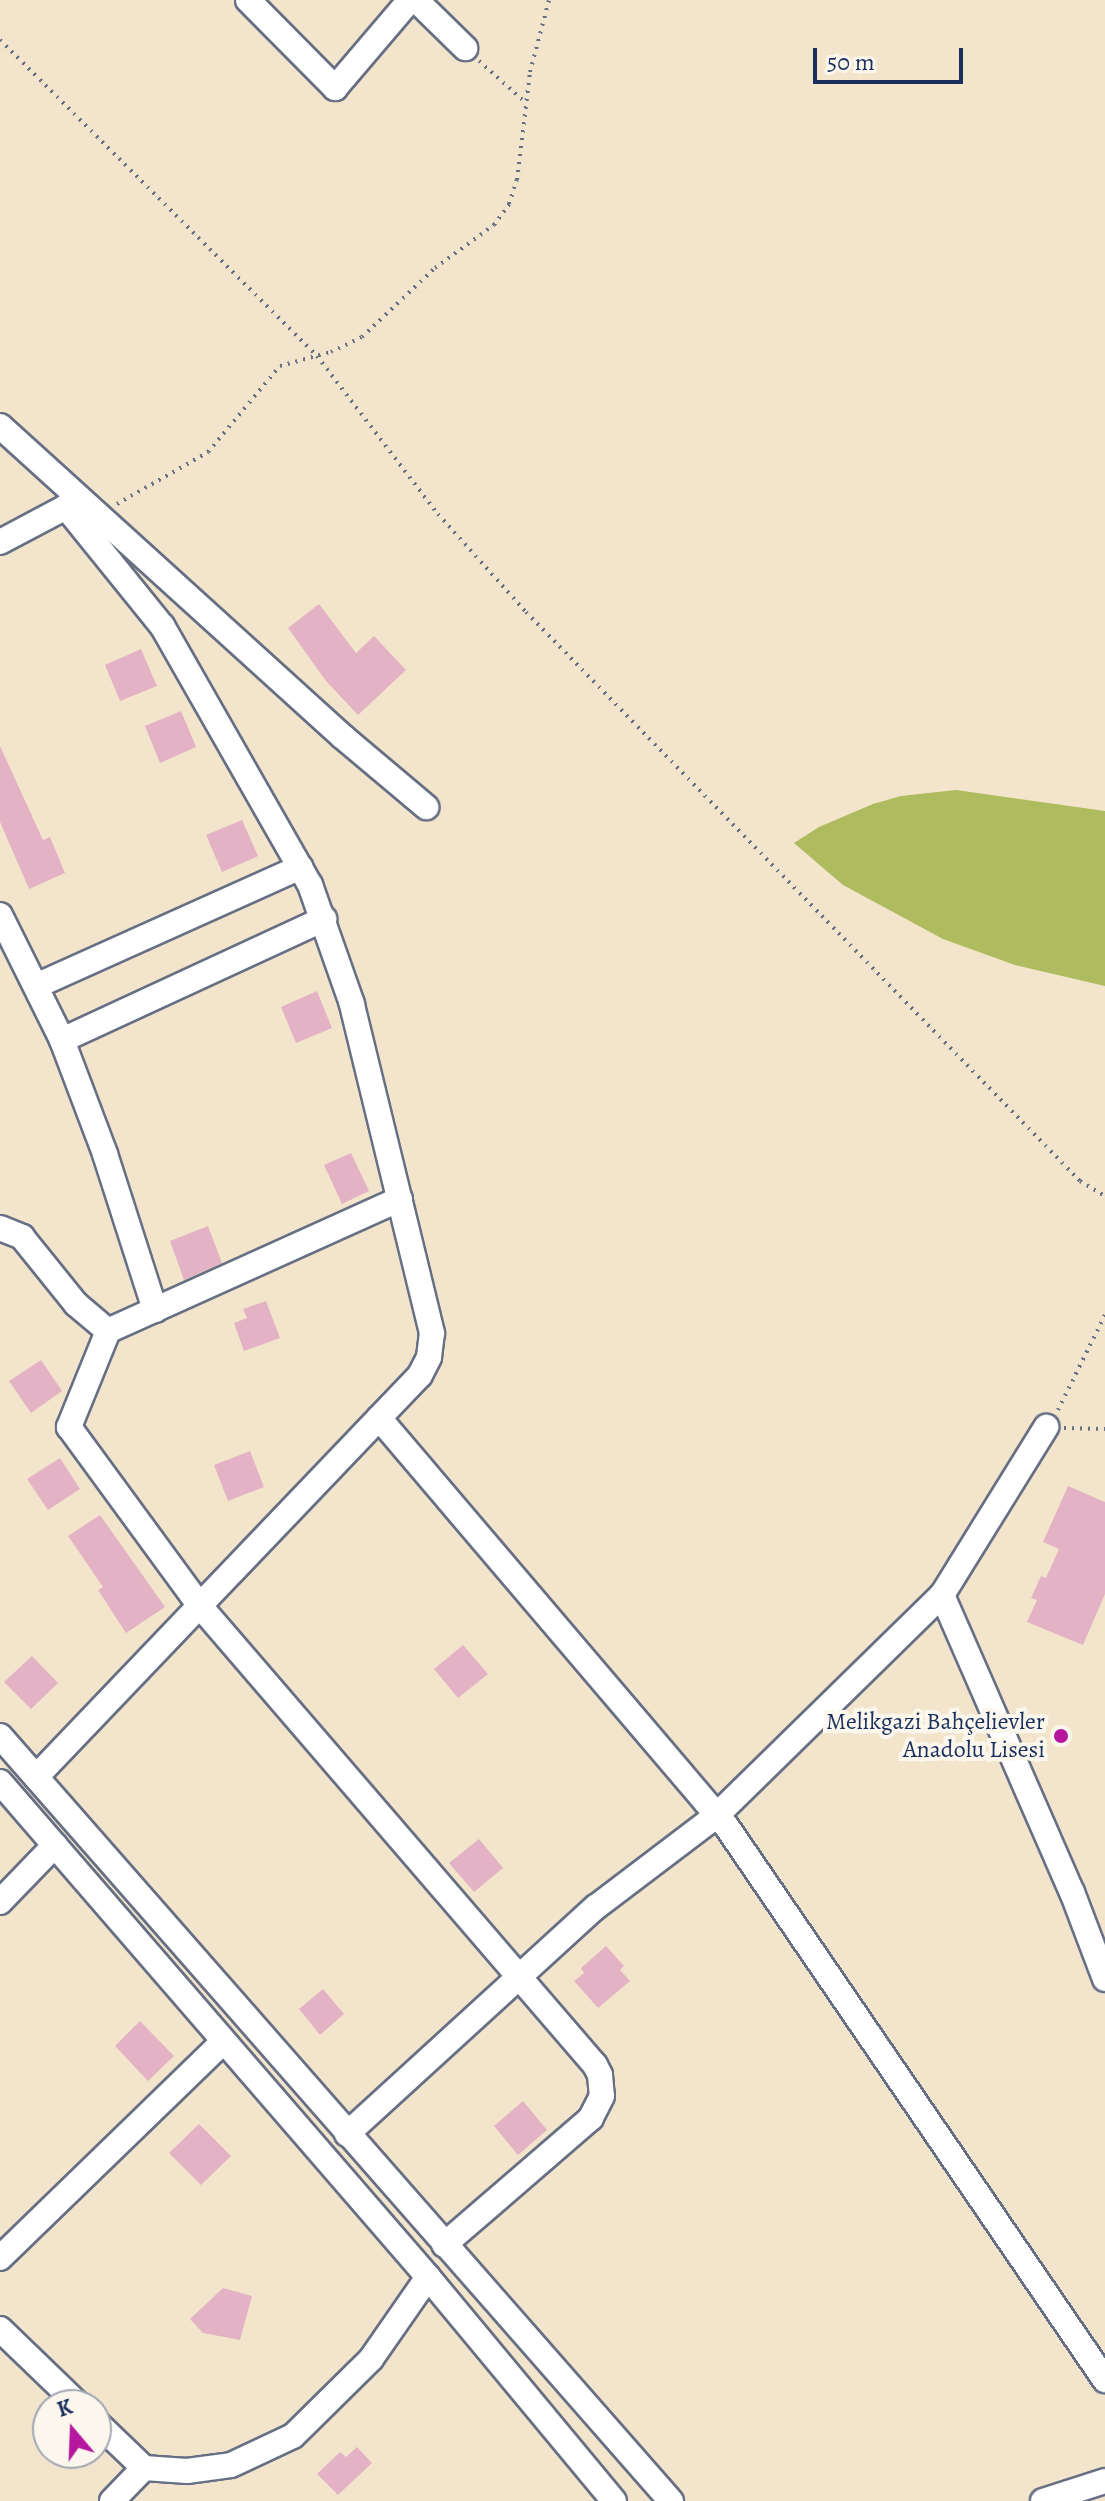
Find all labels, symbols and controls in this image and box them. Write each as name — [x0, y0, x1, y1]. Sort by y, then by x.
scale bar — [817, 32, 967, 82]
text: 50 m — [827, 46, 875, 78]
place label: Melikgazi Bahçelievler Anadolu Lisesi — [826, 1708, 1045, 1764]
marker: Melikgazi Bahçelievler Anadolu Lisesi — [1052, 1727, 1070, 1745]
north arrow — [32, 2389, 112, 2469]
text: K — [53, 2392, 77, 2425]

